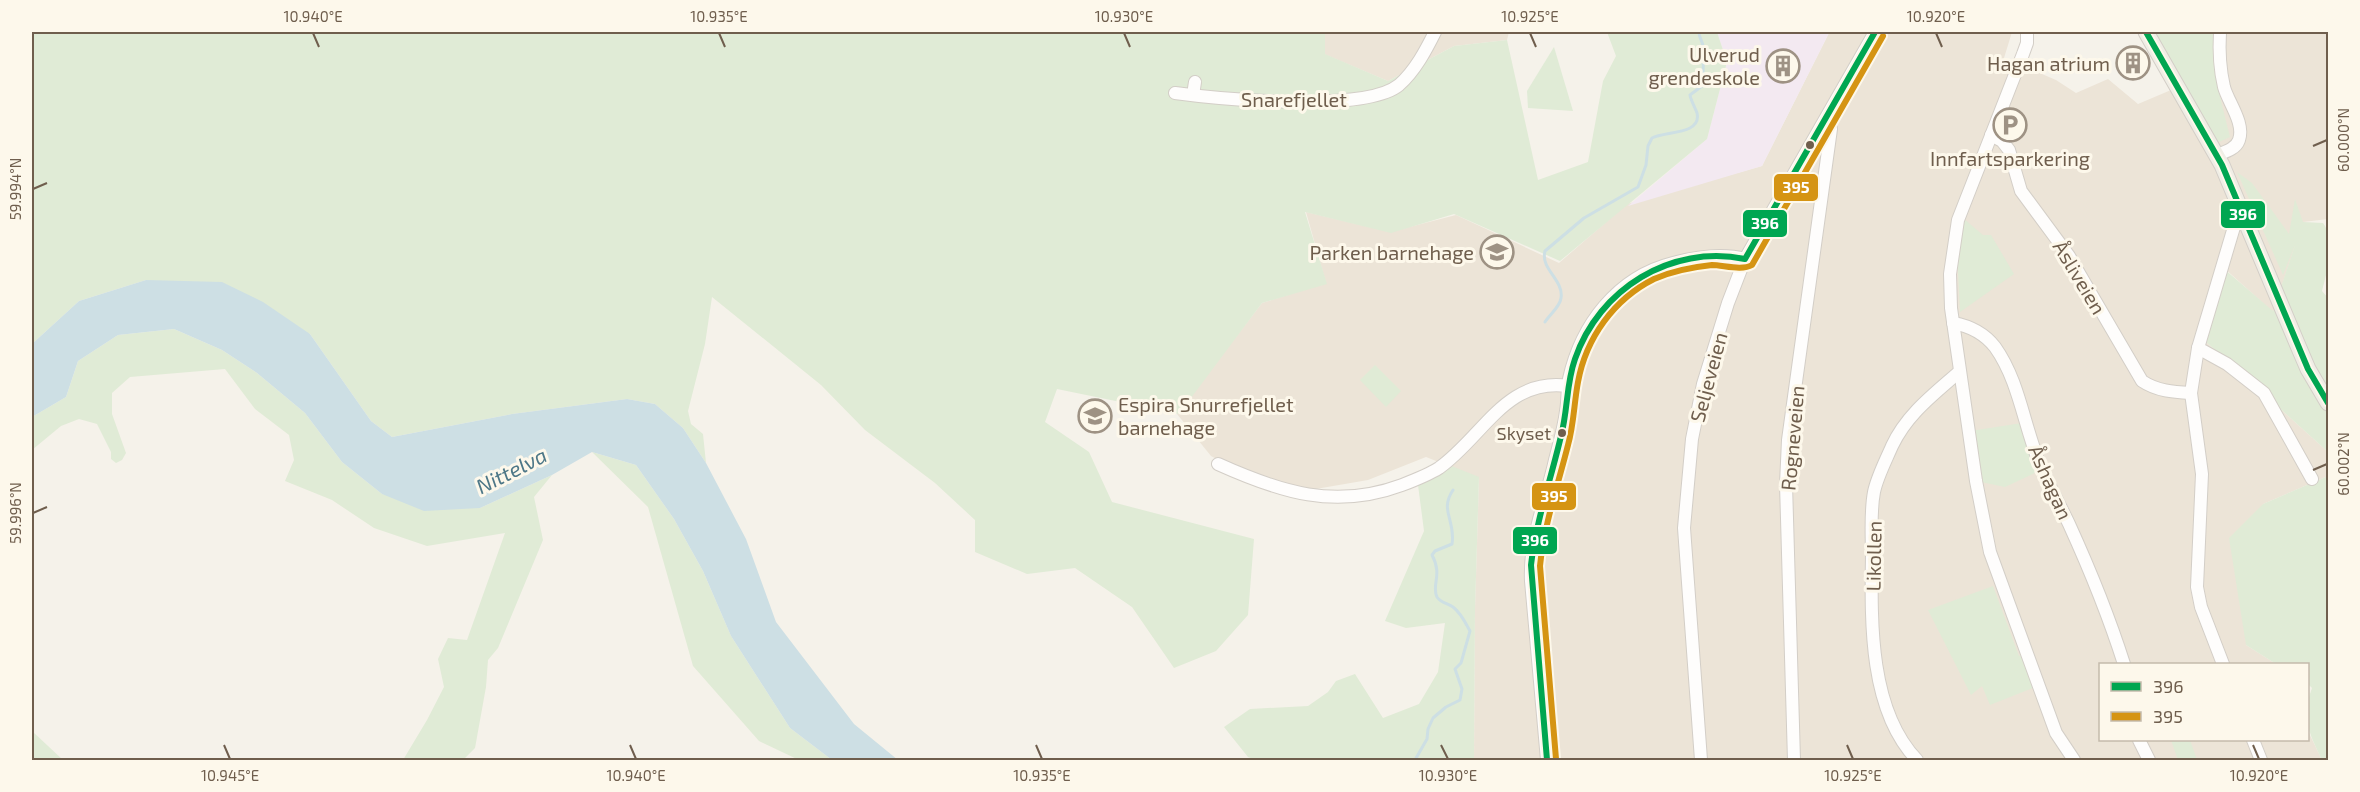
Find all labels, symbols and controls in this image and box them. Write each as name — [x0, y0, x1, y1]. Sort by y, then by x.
text: 10.940°E — [283, 7, 343, 25]
text: 10.935°E — [690, 7, 748, 25]
text: 10.930°E — [1095, 7, 1153, 25]
text: 10.925°E — [1501, 7, 1559, 25]
text: 10.920°E — [1907, 7, 1965, 25]
place label: Ulverud grendeskole — [1648, 42, 1760, 89]
building icon: Hagan atrium — [2115, 45, 2151, 81]
building icon: Ulverud grendeskole — [1765, 48, 1801, 84]
place label: Hagan atrium — [1987, 51, 2110, 75]
street label: Snarefjellet — [1241, 87, 1347, 111]
parking icon: Innfartsparkering — [1992, 107, 2028, 143]
text: 60.000°N — [2334, 108, 2352, 172]
unlabelled marker — [1804, 139, 1816, 151]
place label: Innfartsparkering — [1930, 146, 2090, 170]
text: 59.994°N — [6, 158, 24, 220]
line badge: 395 — [1773, 173, 1819, 202]
text: 395 — [1782, 177, 1810, 196]
line badge: 396 — [2220, 200, 2266, 229]
text: 396 — [2229, 204, 2257, 223]
line badge: 396 — [1742, 209, 1788, 238]
text: 396 — [1751, 213, 1779, 232]
school or university icon: Parken barnehage — [1479, 234, 1515, 270]
street label: Åsliveien — [2049, 236, 2111, 318]
place label: Parken barnehage — [1309, 240, 1474, 264]
street label: Seljeveien — [1684, 329, 1732, 425]
street label: Rogneveien — [1775, 384, 1809, 492]
place label: Espira Snurrefjellet barnehage — [1118, 392, 1294, 439]
school or university icon: Espira Snurrefjellet barnehage — [1077, 398, 1113, 434]
place label: Skyset — [1497, 422, 1551, 444]
marker: Skyset — [1556, 427, 1568, 439]
text: 60.002°N — [2334, 432, 2352, 496]
street label: Åshagan — [2024, 441, 2078, 523]
water label: Nittelva — [471, 442, 551, 498]
text: 59.996°N — [6, 482, 24, 544]
line badge: 395 — [1531, 482, 1577, 511]
text: 395 — [1540, 486, 1568, 505]
street label: Likollen — [1860, 520, 1886, 592]
line badge: 396 — [1512, 526, 1558, 555]
text: 396 — [1521, 530, 1549, 549]
legend — [2099, 663, 2309, 741]
text: 396 — [2153, 675, 2184, 697]
text: 395 — [2153, 705, 2183, 727]
text: 10.945°E — [201, 766, 259, 784]
text: 10.940°E — [606, 766, 666, 784]
text: 10.935°E — [1013, 766, 1071, 784]
text: 10.930°E — [1419, 766, 1477, 784]
text: 10.925°E — [1824, 766, 1882, 784]
text: 10.920°E — [2230, 766, 2288, 784]

